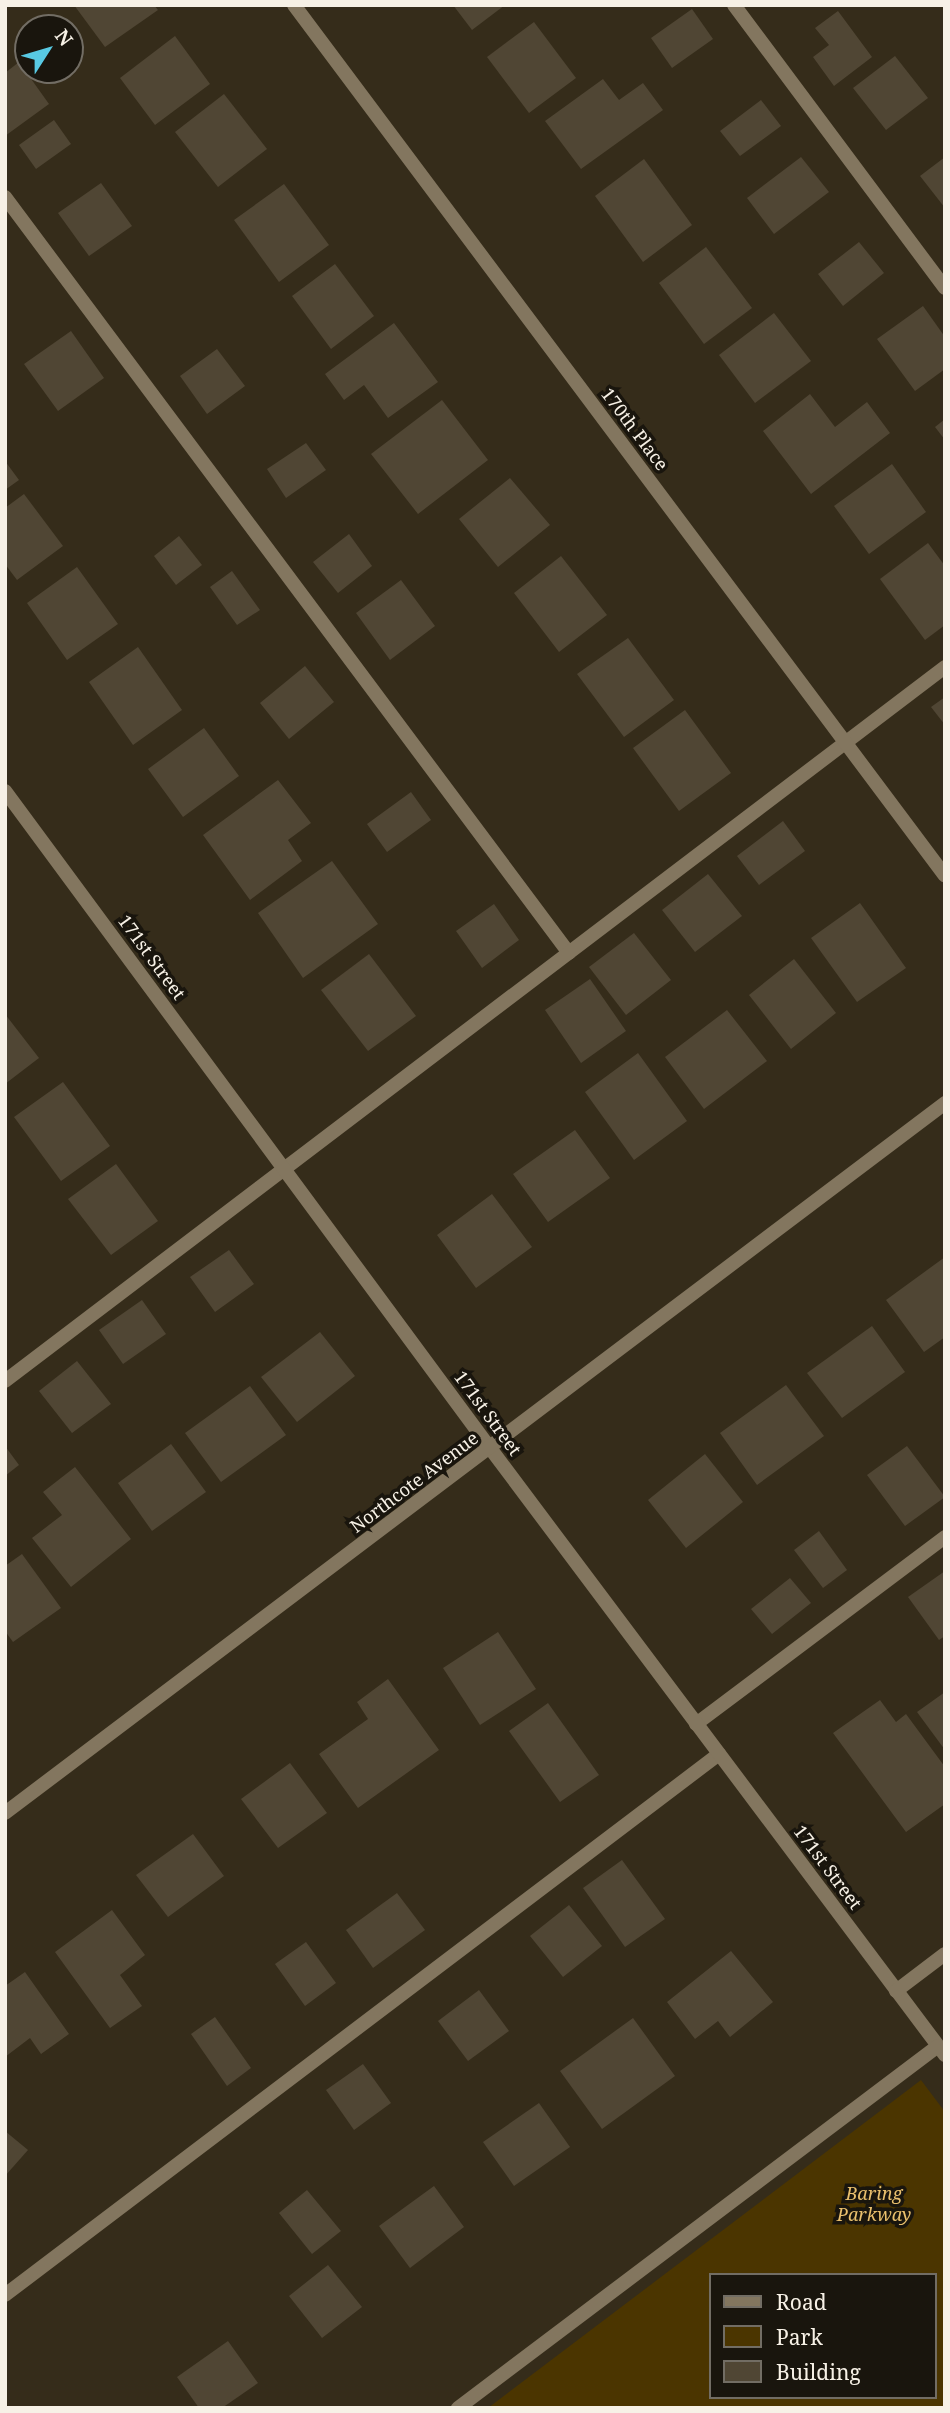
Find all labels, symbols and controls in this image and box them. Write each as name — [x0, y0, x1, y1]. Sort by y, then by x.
north arrow — [14, 14, 84, 84]
text: N — [49, 24, 79, 51]
street label: 170th Place — [597, 383, 673, 475]
street label: 171st Street — [114, 910, 190, 1004]
street label: 171st Street — [450, 1366, 526, 1460]
street label: Northcote Avenue — [346, 1427, 482, 1537]
street label: 171st Street — [789, 1821, 867, 1913]
park label: Baring Parkway — [837, 2183, 911, 2226]
legend — [708, 2273, 936, 2399]
text: Road — [776, 2288, 827, 2316]
text: Park — [776, 2323, 823, 2351]
text: Building — [776, 2358, 861, 2386]

